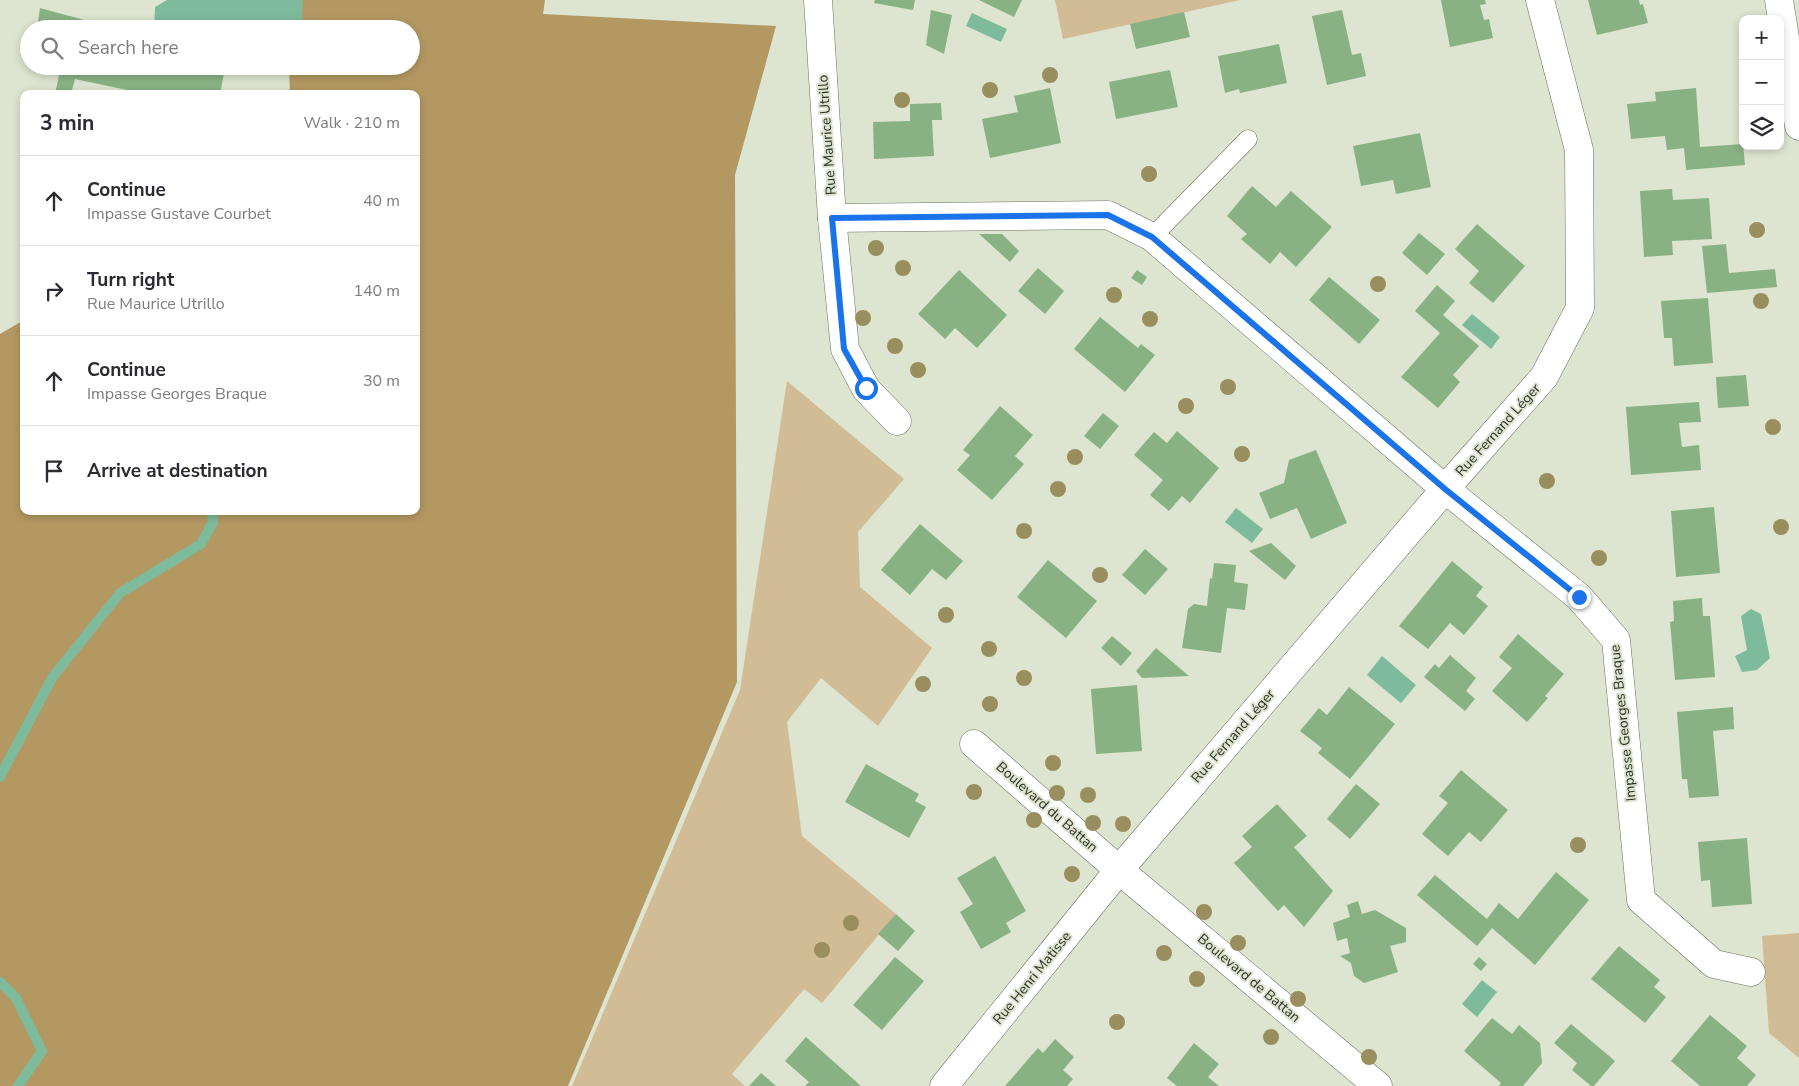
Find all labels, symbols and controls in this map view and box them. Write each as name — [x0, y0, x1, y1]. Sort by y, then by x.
map controls — [1739, 15, 1784, 150]
button: + — [1739, 15, 1784, 60]
search box — [20, 20, 420, 75]
icon: search — [38, 34, 66, 62]
text: Search here — [78, 35, 179, 61]
button: − — [1739, 60, 1784, 105]
street label: Rue Maurice Utrillo — [813, 74, 841, 196]
button: layers — [1739, 105, 1784, 150]
text: 3 min — [40, 109, 94, 137]
text: Walk · 210 m — [304, 112, 400, 134]
text: Continue — [87, 177, 166, 203]
icon: ahead — [40, 187, 68, 215]
text: 40 m — [363, 190, 400, 212]
text: Impasse Gustave Courbet — [87, 203, 271, 225]
text: Turn right — [87, 267, 174, 293]
icon: right — [40, 277, 68, 305]
text: 140 m — [353, 280, 400, 302]
text: Rue Maurice Utrillo — [87, 293, 225, 315]
text: Continue — [87, 357, 166, 383]
icon: ahead — [40, 367, 68, 395]
text: 30 m — [363, 370, 400, 392]
route start — [855, 377, 878, 400]
street label: Rue Fernand Léger — [1451, 379, 1545, 481]
text: Impasse Georges Braque — [87, 383, 267, 405]
icon: arrive — [40, 457, 68, 485]
text: Arrive at destination — [87, 458, 268, 484]
route end — [1568, 586, 1591, 609]
street label: Impasse Georges Braque — [1605, 644, 1641, 802]
street label: Rue Fernand Léger — [1187, 685, 1279, 787]
street label: Boulevard du Battan — [992, 757, 1102, 857]
street label: Rue Henri Matisse — [989, 927, 1075, 1029]
street label: Boulevard de Battan — [1194, 929, 1304, 1027]

